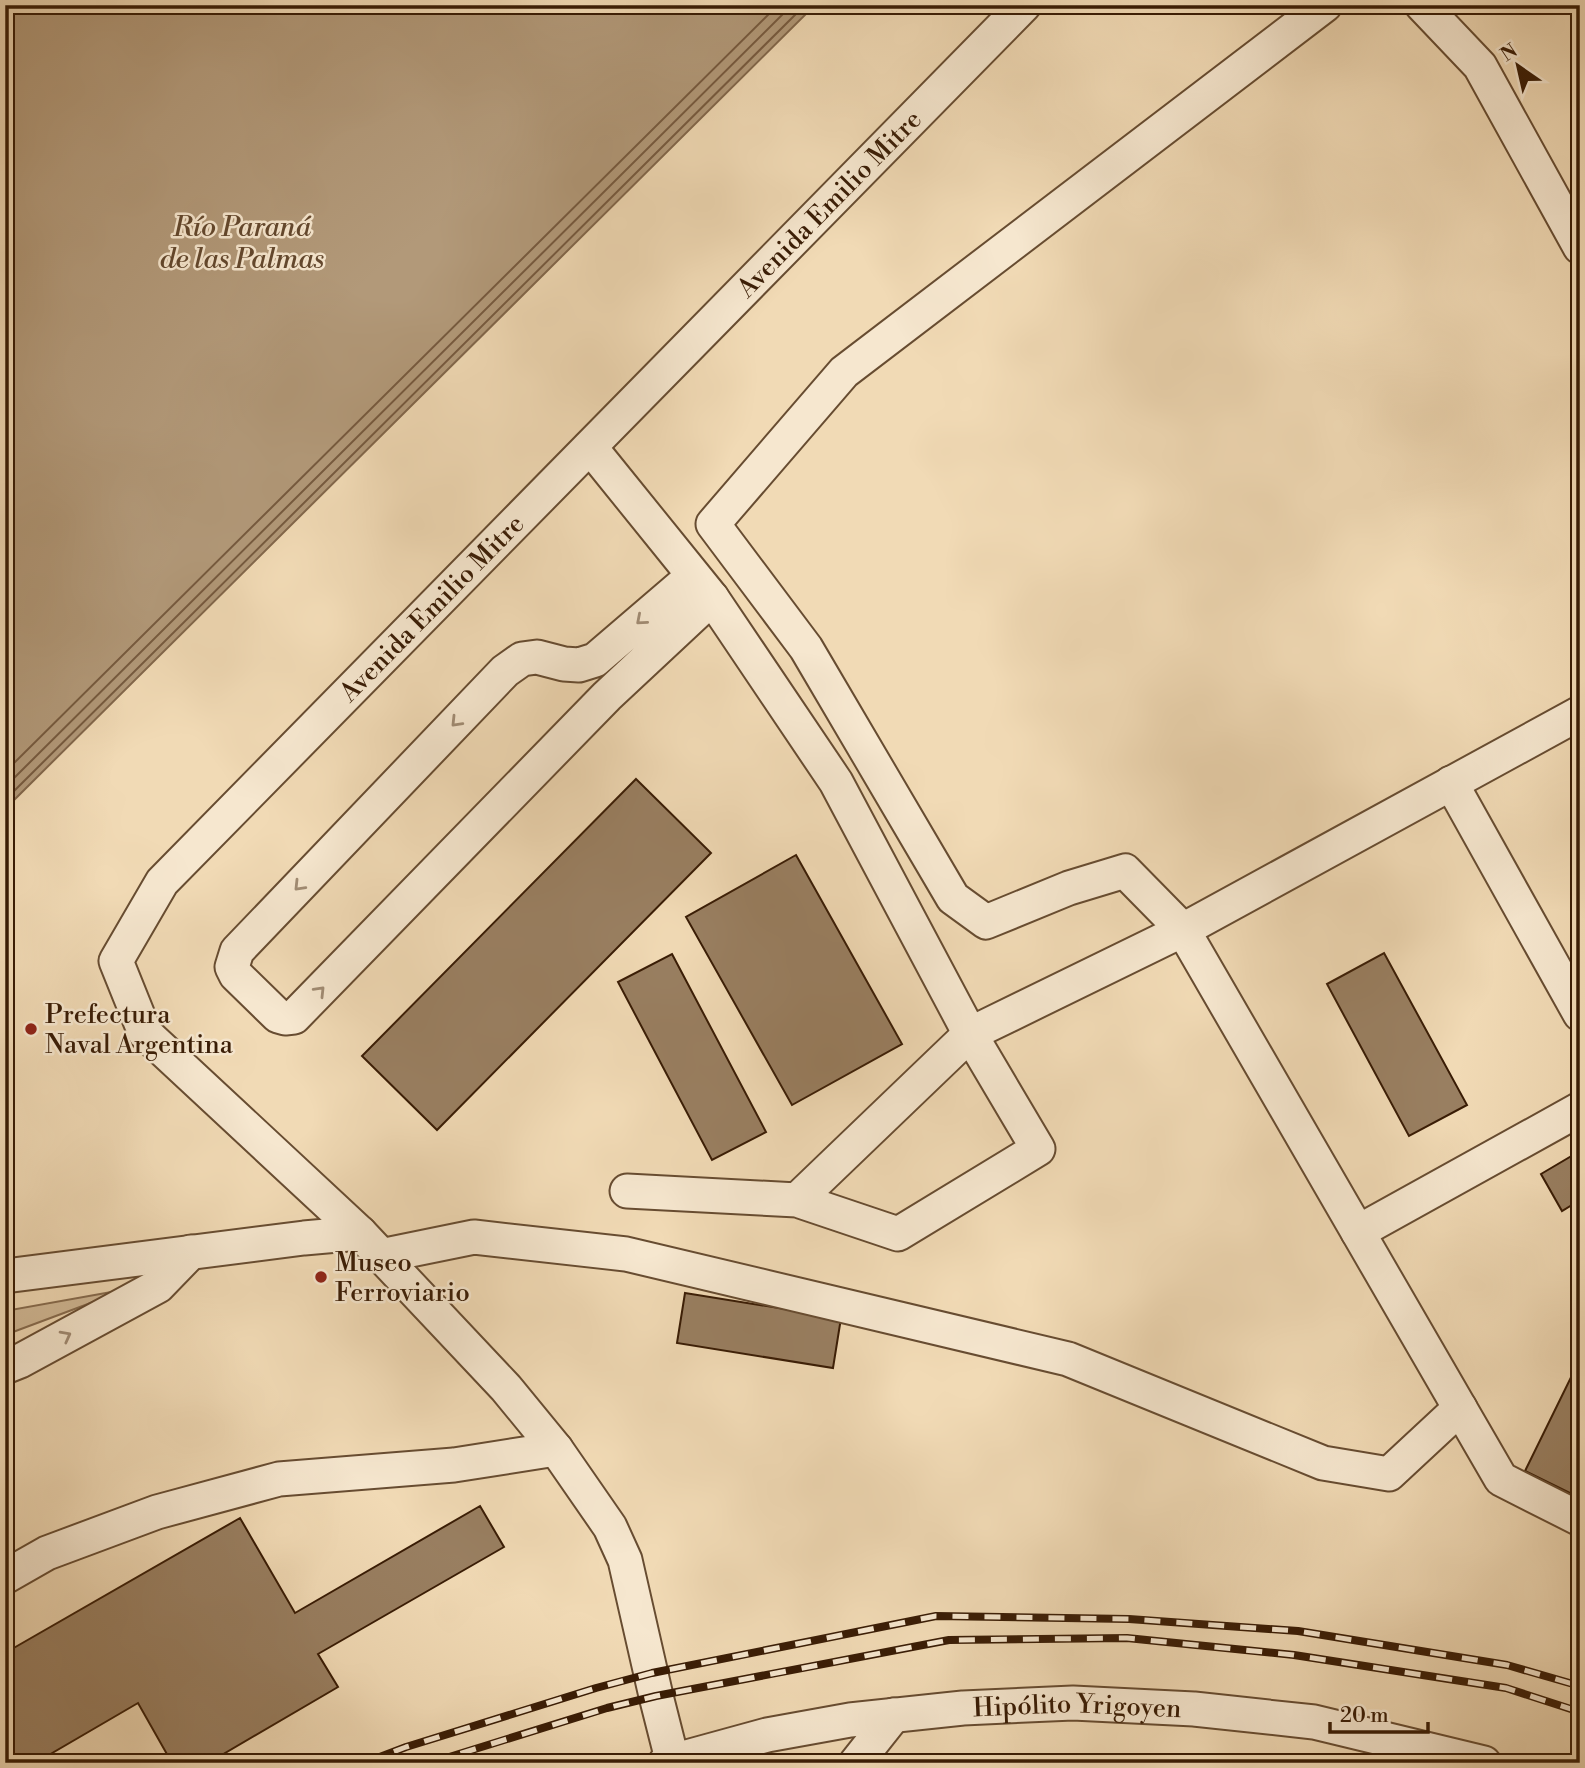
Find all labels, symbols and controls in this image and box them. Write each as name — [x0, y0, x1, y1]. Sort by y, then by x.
north arrow — [1484, 32, 1554, 102]
text: N — [1496, 39, 1522, 67]
street label: Avenida Emilio Mitre — [730, 104, 929, 305]
water label: Río Paraná de las Palmas — [160, 210, 324, 277]
street label: Avenida Emilio Mitre — [332, 508, 531, 710]
one-way arrow — [637, 612, 650, 624]
one-way arrow — [452, 714, 465, 727]
one-way arrow — [294, 878, 307, 891]
one-way arrow — [311, 986, 324, 999]
place label: Prefectura Naval Argentina — [45, 999, 234, 1061]
marker: Prefectura Naval Argentina — [23, 1021, 39, 1037]
place label: Museo Ferroviario — [335, 1247, 470, 1309]
marker: Museo Ferroviario — [313, 1269, 329, 1285]
one-way arrow — [59, 1331, 71, 1345]
street label: Hipólito Yrigoyen — [972, 1688, 1182, 1725]
scale bar — [1330, 1691, 1428, 1735]
text: 20 m — [1340, 1703, 1389, 1729]

